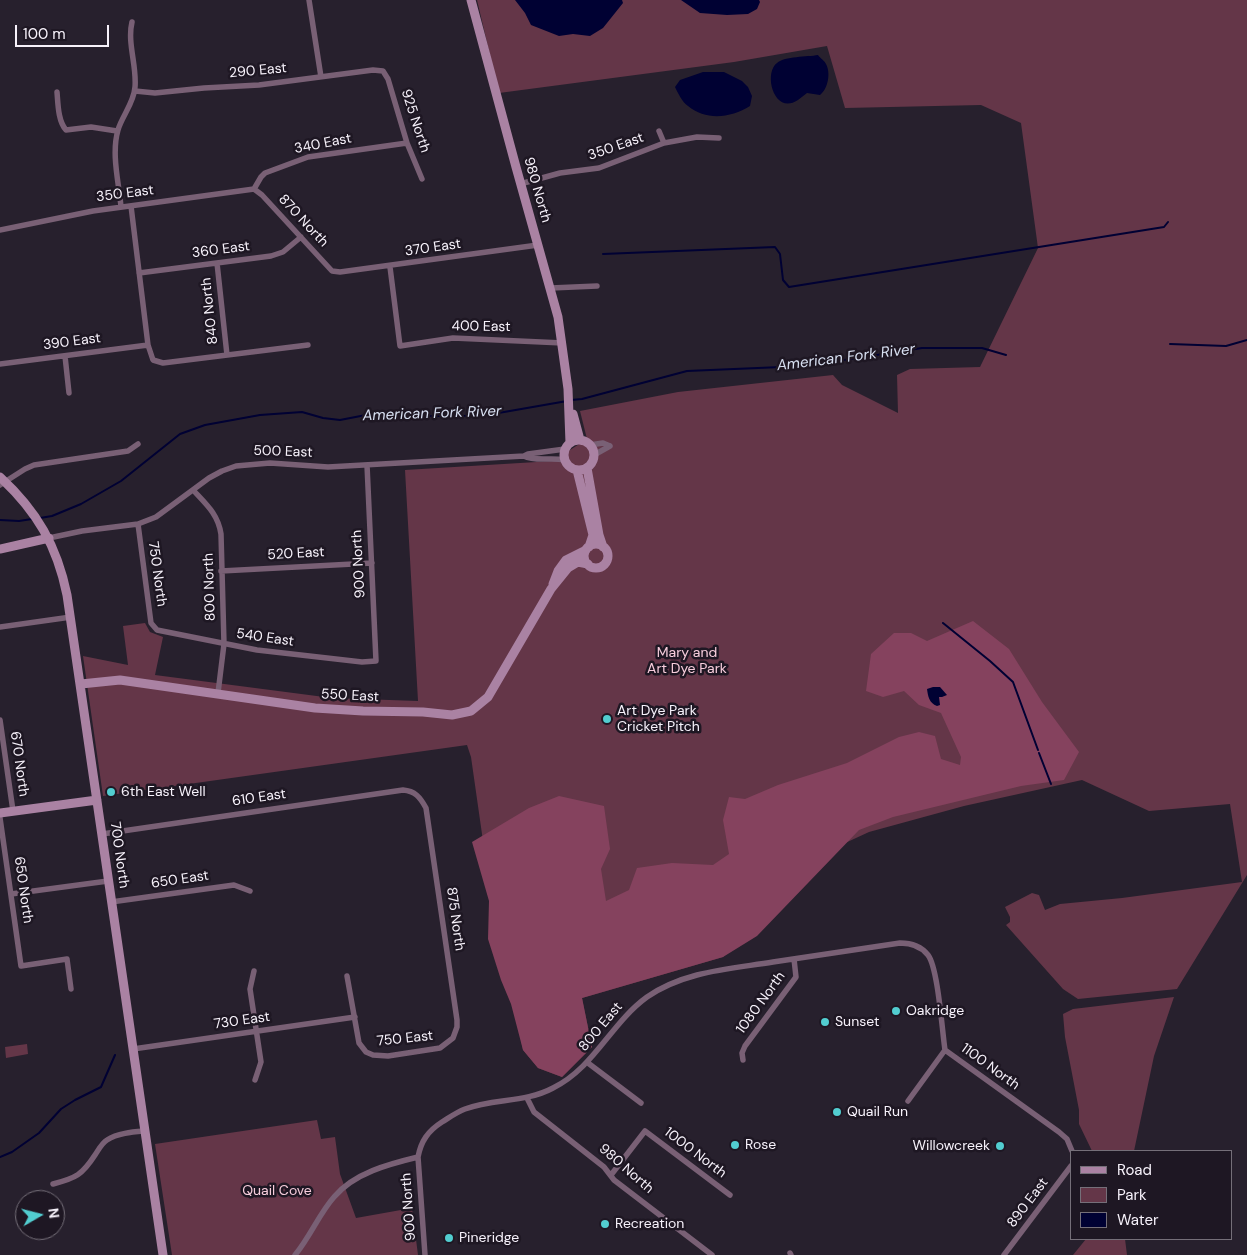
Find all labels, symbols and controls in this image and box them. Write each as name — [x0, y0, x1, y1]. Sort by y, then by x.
scale bar — [18, 15, 111, 47]
text: 100 m — [23, 24, 66, 44]
street label: 290 East — [229, 60, 287, 82]
street label: 925 North — [397, 87, 433, 155]
street label: 340 East — [293, 130, 353, 158]
street label: 350 East — [586, 130, 646, 164]
street label: 980 North — [520, 155, 554, 225]
street label: 350 East — [95, 182, 155, 206]
street label: 870 North — [275, 191, 331, 251]
street label: 370 East — [404, 236, 462, 260]
street label: 360 East — [191, 238, 251, 262]
street label: 840 North — [198, 277, 222, 345]
street label: 400 East — [451, 318, 511, 336]
street label: 390 East — [42, 330, 102, 354]
water label: American Fork River — [776, 341, 916, 375]
water label: American Fork River — [362, 403, 502, 425]
street label: 500 East — [253, 443, 313, 461]
street label: 900 North — [349, 529, 369, 599]
street label: 750 North — [144, 540, 170, 608]
street label: 520 East — [267, 544, 325, 564]
street label: 800 North — [200, 553, 220, 621]
street label: 540 East — [235, 626, 295, 650]
park label: Mary and Art Dye Park — [647, 645, 727, 678]
street label: 550 East — [321, 686, 379, 706]
place label: Art Dye Park Cricket Pitch — [617, 703, 700, 736]
marker: Art Dye Park Cricket Pitch — [601, 713, 613, 725]
street label: 670 North — [6, 730, 32, 798]
place label: 6th East Well — [121, 784, 206, 800]
marker: 6th East Well — [105, 786, 117, 798]
street label: 610 East — [231, 786, 287, 810]
street label: 700 North — [106, 821, 132, 889]
street label: 650 North — [10, 856, 36, 924]
street label: 650 East — [150, 868, 210, 892]
street label: 875 North — [442, 886, 468, 952]
street label: 1080 North — [733, 969, 789, 1037]
street label: 800 East — [576, 999, 626, 1055]
place label: Oakridge — [906, 1003, 964, 1019]
marker: Oakridge — [890, 1005, 902, 1017]
street label: 730 East — [213, 1009, 271, 1033]
place label: Sunset — [835, 1014, 879, 1030]
marker: Sunset — [819, 1016, 831, 1028]
street label: 750 East — [376, 1028, 434, 1050]
street label: 1100 North — [957, 1040, 1023, 1094]
place label: Quail Run — [847, 1104, 908, 1120]
marker: Quail Run — [831, 1106, 843, 1118]
street label: 1000 North — [661, 1124, 729, 1182]
place label: Rose — [745, 1137, 776, 1153]
place label: Willowcreek — [913, 1138, 990, 1154]
marker: Rose — [729, 1139, 741, 1151]
marker: Willowcreek — [994, 1140, 1006, 1152]
street label: 980 North — [595, 1141, 657, 1197]
legend — [1070, 1150, 1232, 1240]
text: Road — [1117, 1160, 1152, 1180]
street label: 900 North — [398, 1172, 420, 1242]
street label: 890 East — [1004, 1175, 1052, 1231]
park label: Quail Cove — [242, 1183, 312, 1199]
text: Park — [1117, 1185, 1147, 1205]
north arrow — [15, 1190, 65, 1240]
text: N — [44, 1207, 63, 1219]
text: Water — [1117, 1210, 1158, 1230]
place label: Recreation — [615, 1216, 684, 1232]
marker: Recreation — [599, 1218, 611, 1230]
place label: Pineridge — [459, 1230, 519, 1246]
marker: Pineridge — [443, 1232, 455, 1244]

